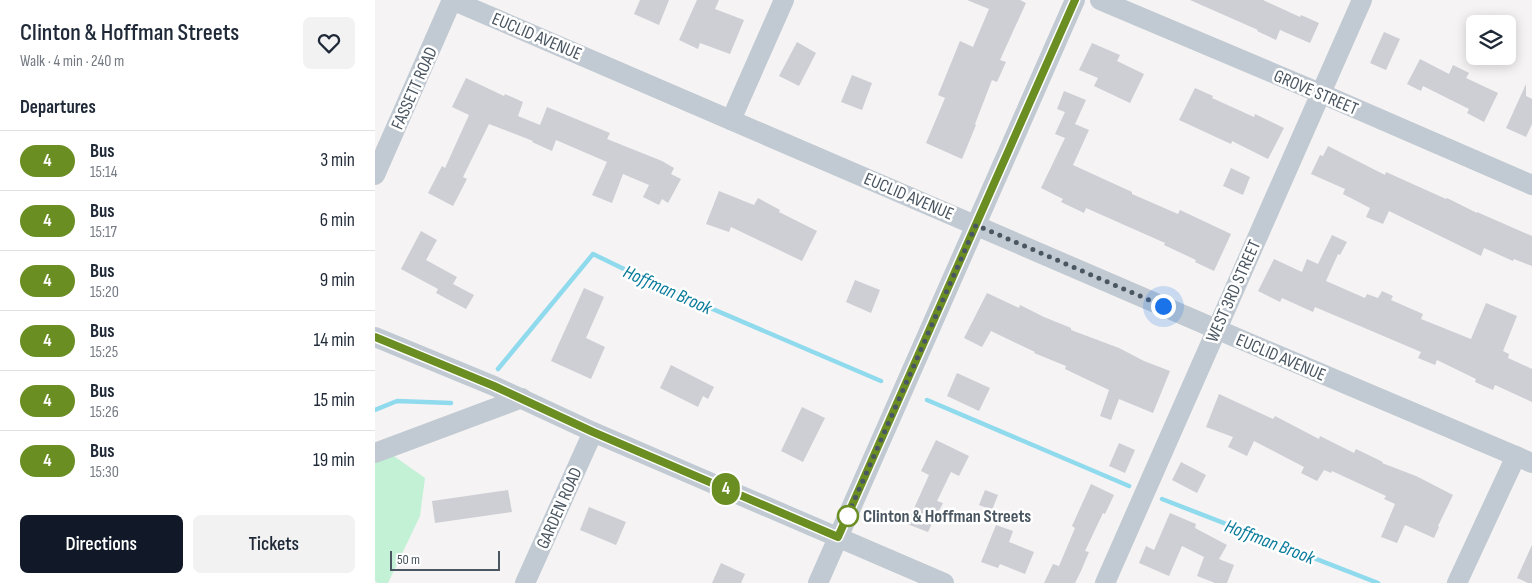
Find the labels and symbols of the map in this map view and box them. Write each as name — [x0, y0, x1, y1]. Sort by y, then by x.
street label: EUCLID AVENUE — [489, 8, 585, 65]
street label: FASSETT ROAD — [387, 44, 442, 133]
street label: GROVE STREET — [1270, 65, 1361, 120]
street label: EUCLID AVENUE — [861, 168, 957, 225]
street label: WEST 3RD STREET — [1202, 237, 1265, 346]
water label: Hoffman Brook — [620, 261, 716, 320]
your location — [1151, 294, 1176, 319]
street label: EUCLID AVENUE — [1233, 329, 1329, 386]
street label: GARDEN ROAD — [532, 464, 587, 552]
line badge: 4 — [710, 473, 742, 505]
marker: Clinton & Hoffman Streets — [837, 505, 859, 527]
place label: Clinton & Hoffman Streets — [863, 506, 1031, 527]
water label: Hoffman Brook — [1221, 515, 1318, 570]
scale bar — [390, 548, 500, 571]

